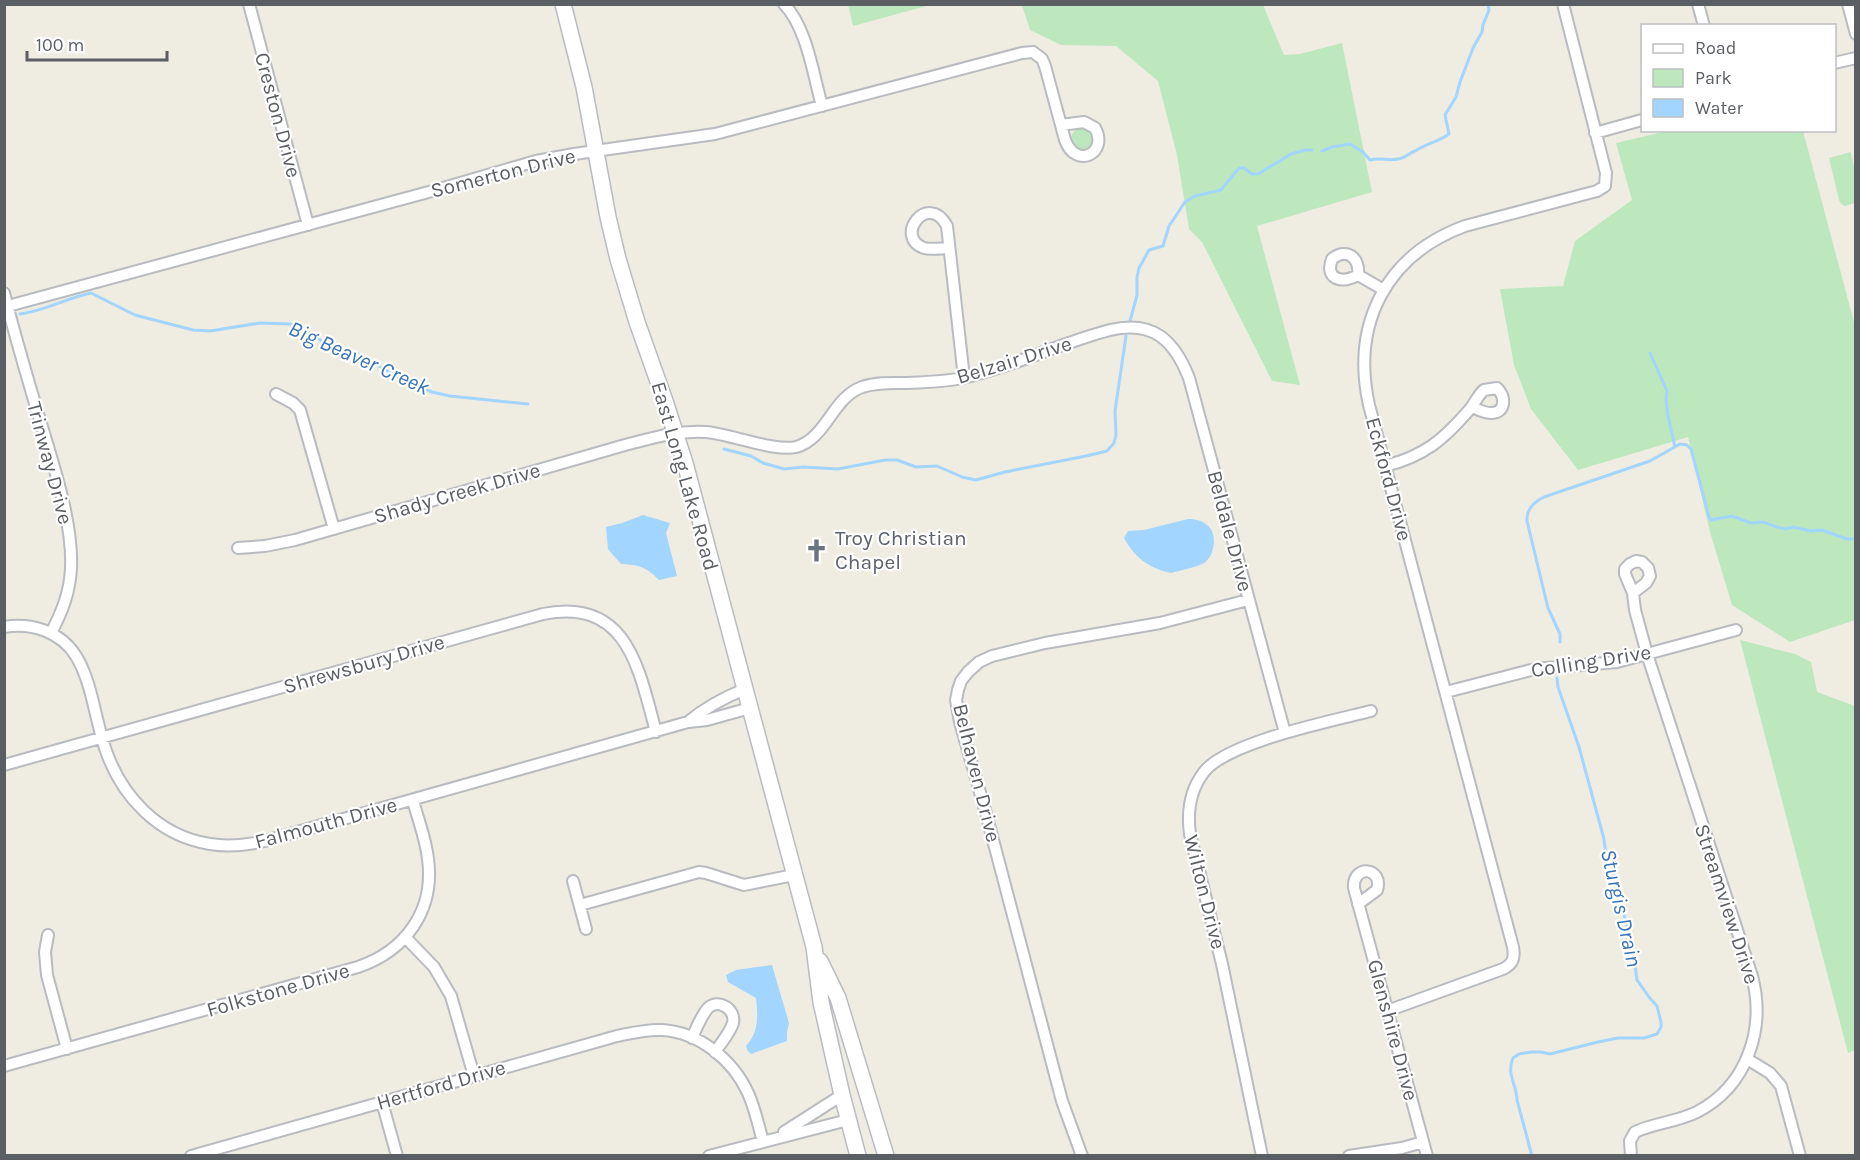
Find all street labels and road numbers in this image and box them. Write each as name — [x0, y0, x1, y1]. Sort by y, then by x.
street label: Creston Drive — [250, 50, 306, 180]
street label: Somerton Drive — [428, 143, 578, 203]
street label: Belzair Drive — [954, 331, 1074, 389]
street label: East Long Lake Road — [647, 379, 723, 573]
street label: Trinway Drive — [22, 399, 78, 527]
street label: Eckford Drive — [1361, 415, 1417, 543]
street label: Shady Creek Drive — [371, 458, 543, 528]
street label: Beldale Drive — [1202, 468, 1258, 594]
street label: Shrewsbury Drive — [281, 630, 447, 698]
street label: Colling Drive — [1529, 640, 1653, 682]
street label: Belhaven Drive — [948, 701, 1006, 845]
street label: Falmouth Drive — [252, 792, 400, 854]
street label: Streamview Drive — [1690, 821, 1764, 987]
street label: Wilton Drive — [1179, 832, 1231, 952]
street label: Glenshire Drive — [1363, 957, 1423, 1103]
street label: Folkstone Drive — [204, 958, 352, 1022]
street label: Hertford Drive — [374, 1055, 508, 1115]

